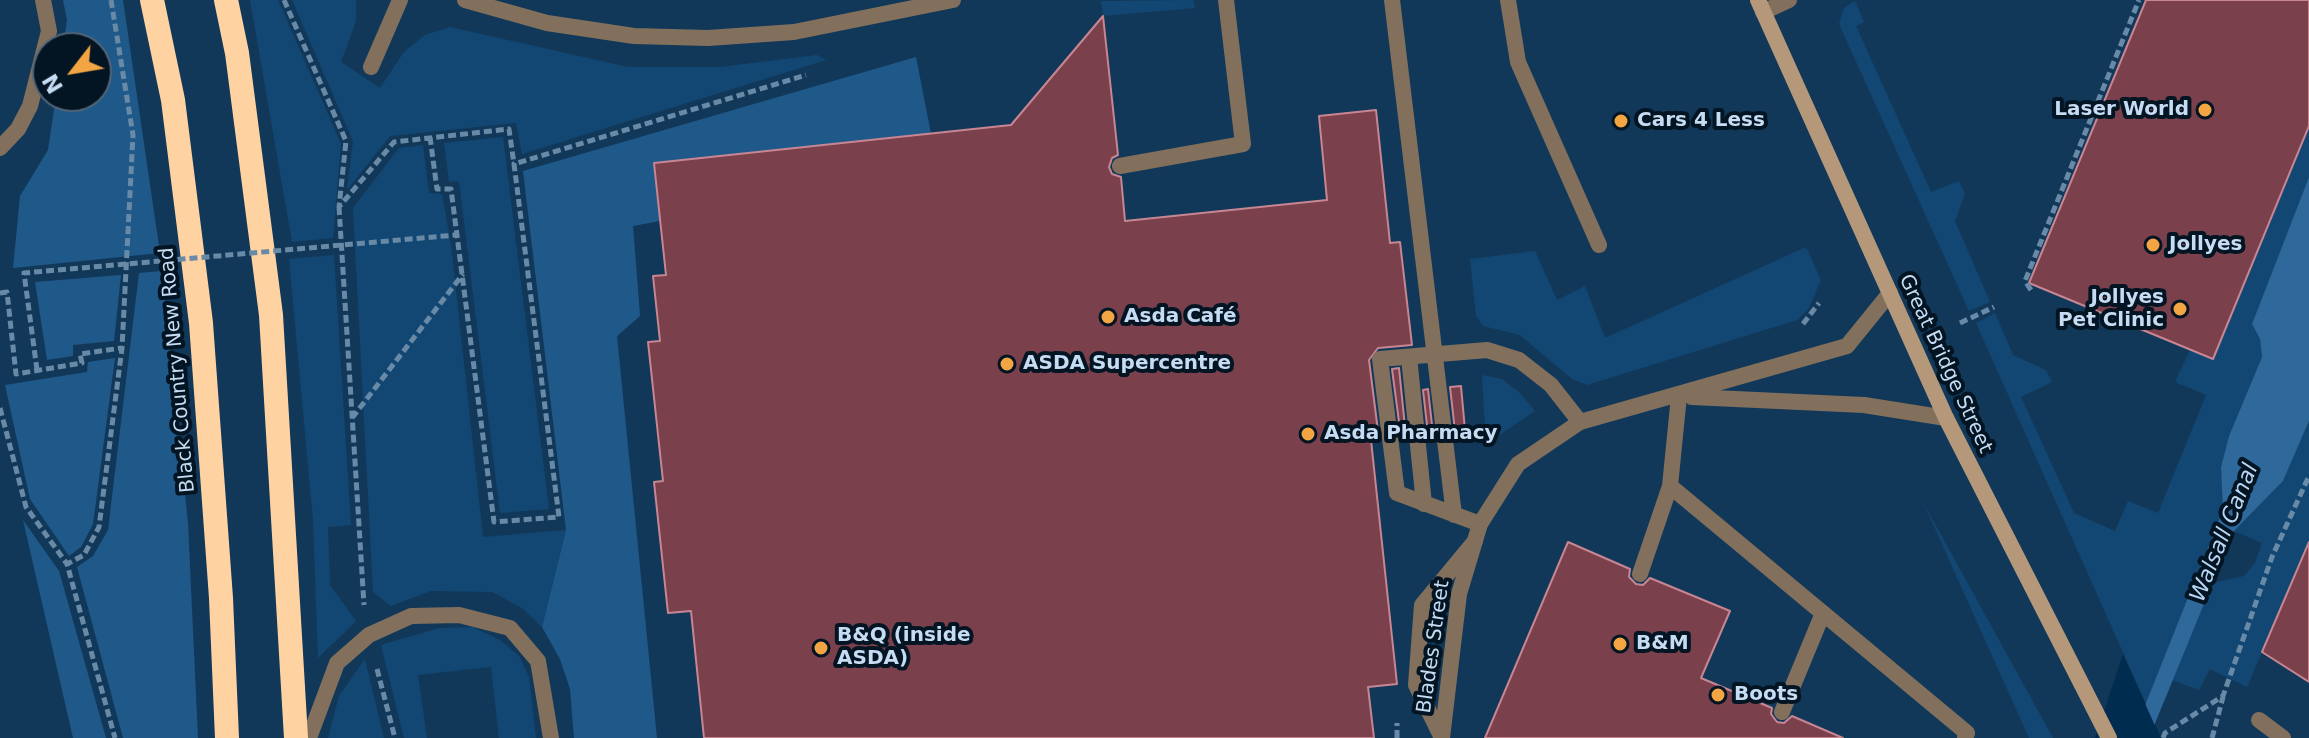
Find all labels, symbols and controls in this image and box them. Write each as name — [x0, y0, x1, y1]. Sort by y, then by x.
north arrow — [32, 32, 112, 112]
text: N — [37, 69, 68, 98]
place label: Laser World — [2054, 98, 2189, 122]
marker: Laser World — [2196, 101, 2214, 119]
place label: Cars 4 Less — [1637, 109, 1765, 133]
marker: Cars 4 Less — [1612, 112, 1630, 130]
place label: Jollyes — [2169, 233, 2242, 257]
marker: Jollyes — [2144, 236, 2162, 254]
street label: Black Country New Road — [155, 246, 201, 494]
street label: Great Bridge Street — [1893, 271, 1997, 457]
place label: Jollyes Pet Clinic — [2058, 286, 2164, 333]
marker: Jollyes Pet Clinic — [2171, 300, 2189, 318]
place label: Asda Café — [1124, 305, 1237, 329]
marker: Asda Café — [1099, 308, 1117, 326]
place label: ASDA Supercentre — [1023, 352, 1231, 376]
marker: ASDA Supercentre — [998, 355, 1016, 373]
place label: Asda Pharmacy — [1324, 422, 1498, 446]
marker: Asda Pharmacy — [1299, 425, 1317, 443]
water label: Walsall Canal — [2185, 460, 2265, 606]
street label: Blades Street — [1413, 579, 1455, 715]
place label: B&Q (inside ASDA) — [837, 624, 971, 671]
place label: B&M — [1636, 632, 1689, 656]
marker: B&M — [1611, 635, 1629, 653]
marker: B&Q (inside ASDA) — [812, 639, 830, 657]
place label: Boots — [1734, 683, 1798, 707]
marker: Boots — [1709, 686, 1727, 704]

